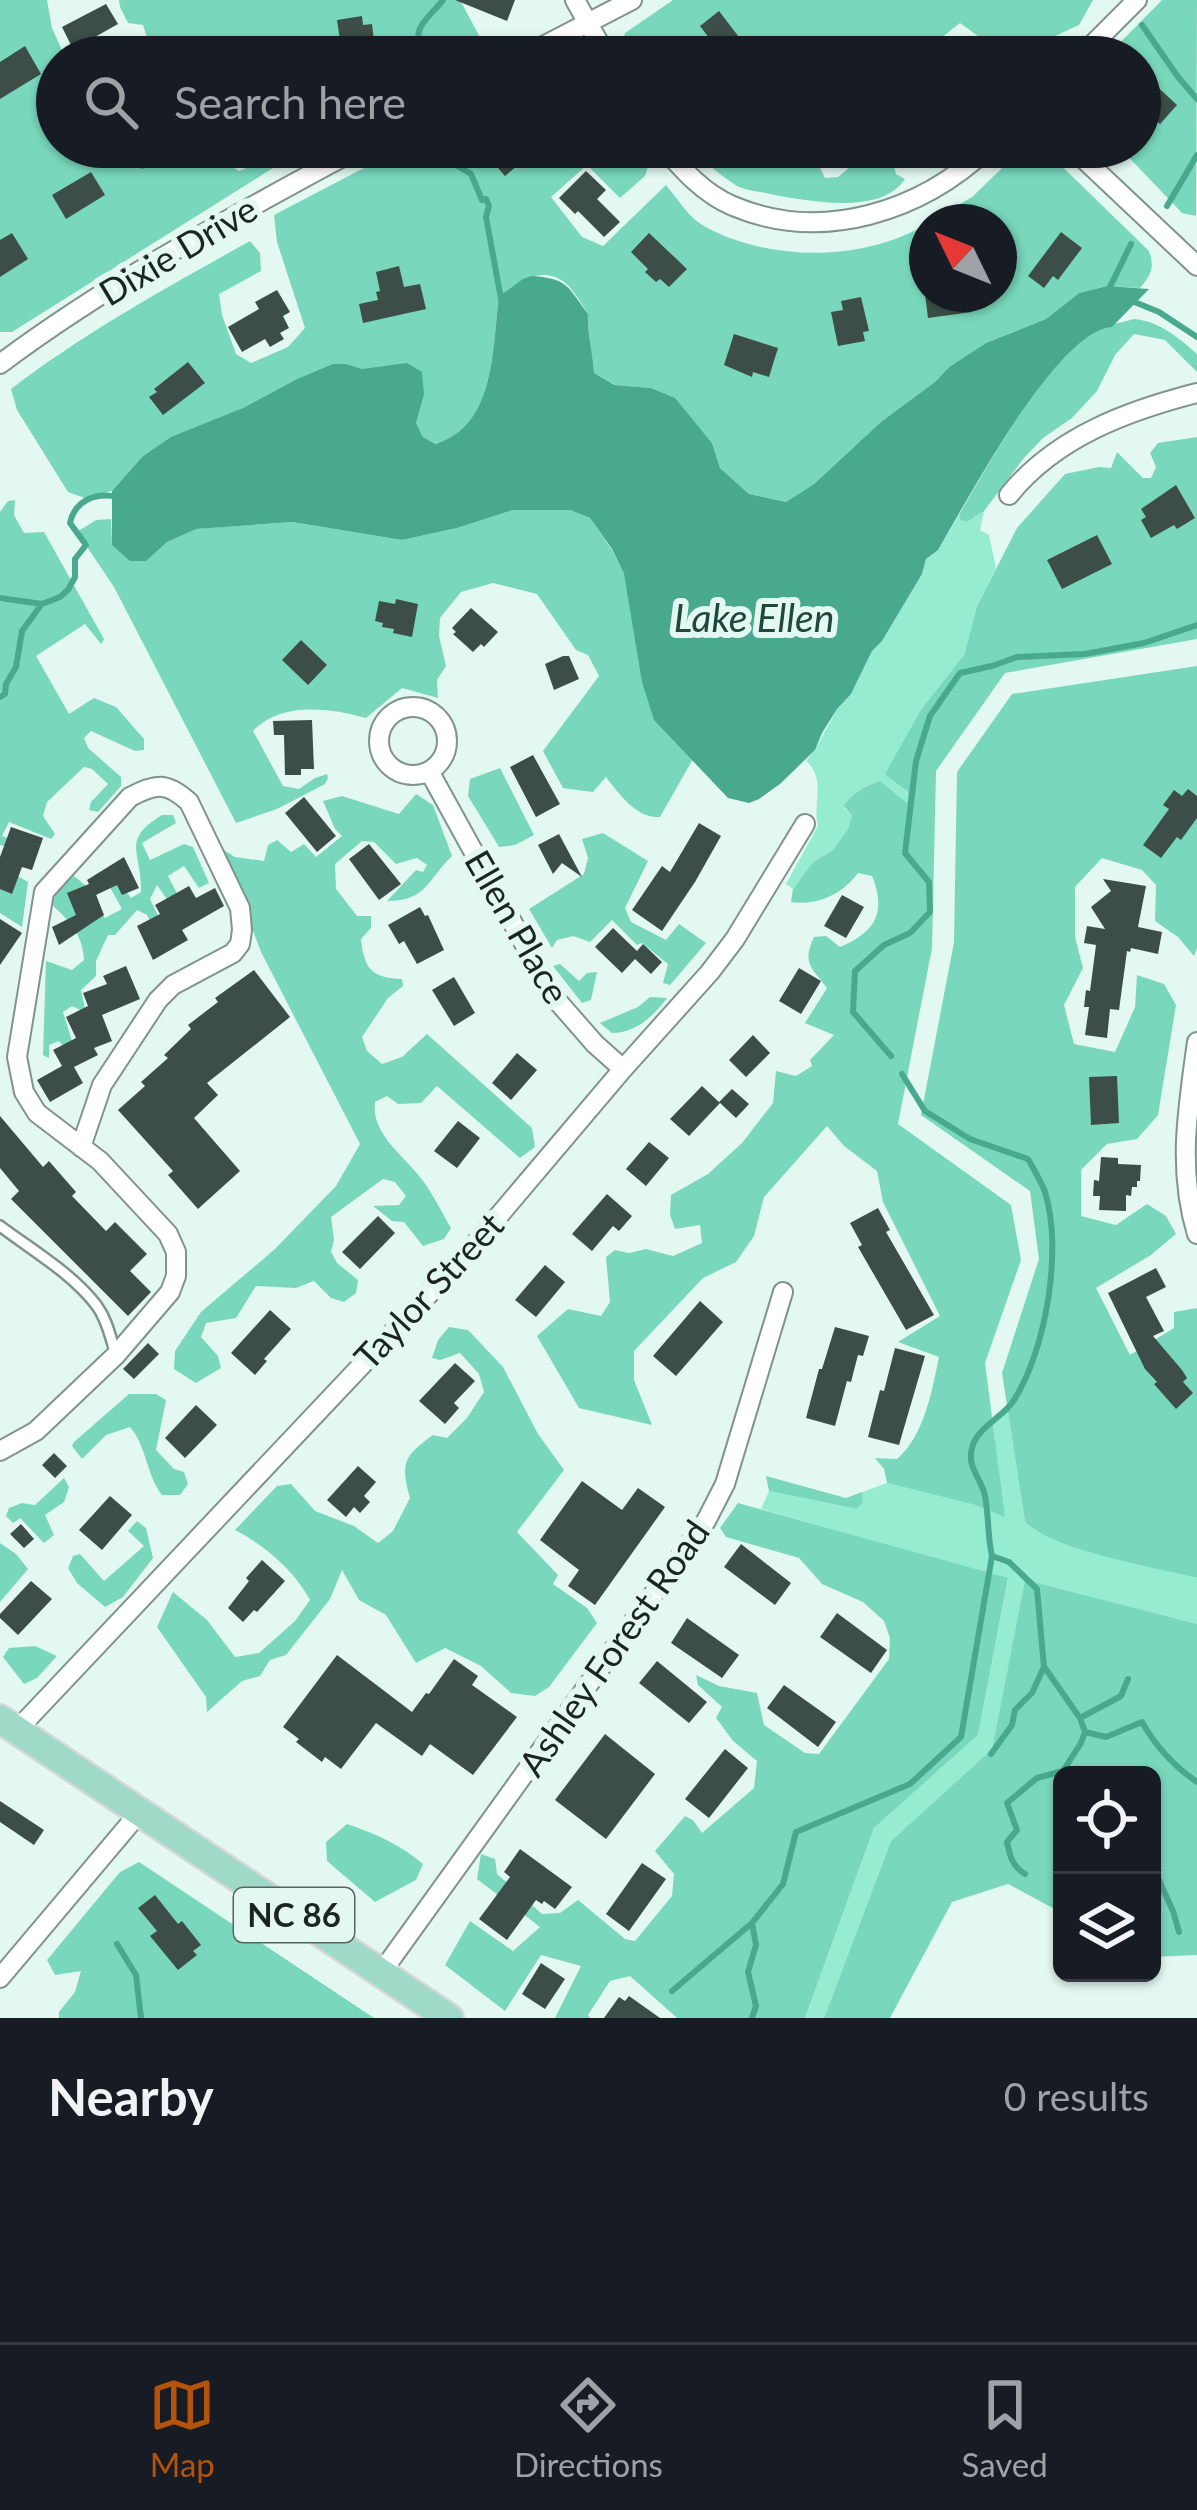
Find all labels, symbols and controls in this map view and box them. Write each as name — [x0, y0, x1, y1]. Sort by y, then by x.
search box — [36, 36, 1161, 168]
icon: search — [78, 69, 144, 135]
text: Search here — [174, 75, 406, 129]
street label: Dixie Drive — [91, 186, 264, 314]
north arrow — [909, 204, 1017, 312]
water label: Lake Ellen — [674, 594, 834, 640]
street label: Ellen Place — [456, 842, 579, 1011]
street label: Taylor Street — [345, 1203, 512, 1378]
street label: Ashley Forest Road — [509, 1511, 718, 1784]
map controls — [1053, 1766, 1161, 1982]
button: locate — [1053, 1766, 1161, 1874]
button: layers — [1053, 1874, 1161, 1982]
road number: NC 86 — [234, 1888, 354, 1942]
text: Nearby — [48, 2066, 214, 2127]
text: 0 results — [1004, 2073, 1149, 2119]
tab: Map — [149, 2372, 215, 2484]
tab: Directions — [514, 2372, 663, 2484]
tab: Saved — [961, 2372, 1048, 2484]

